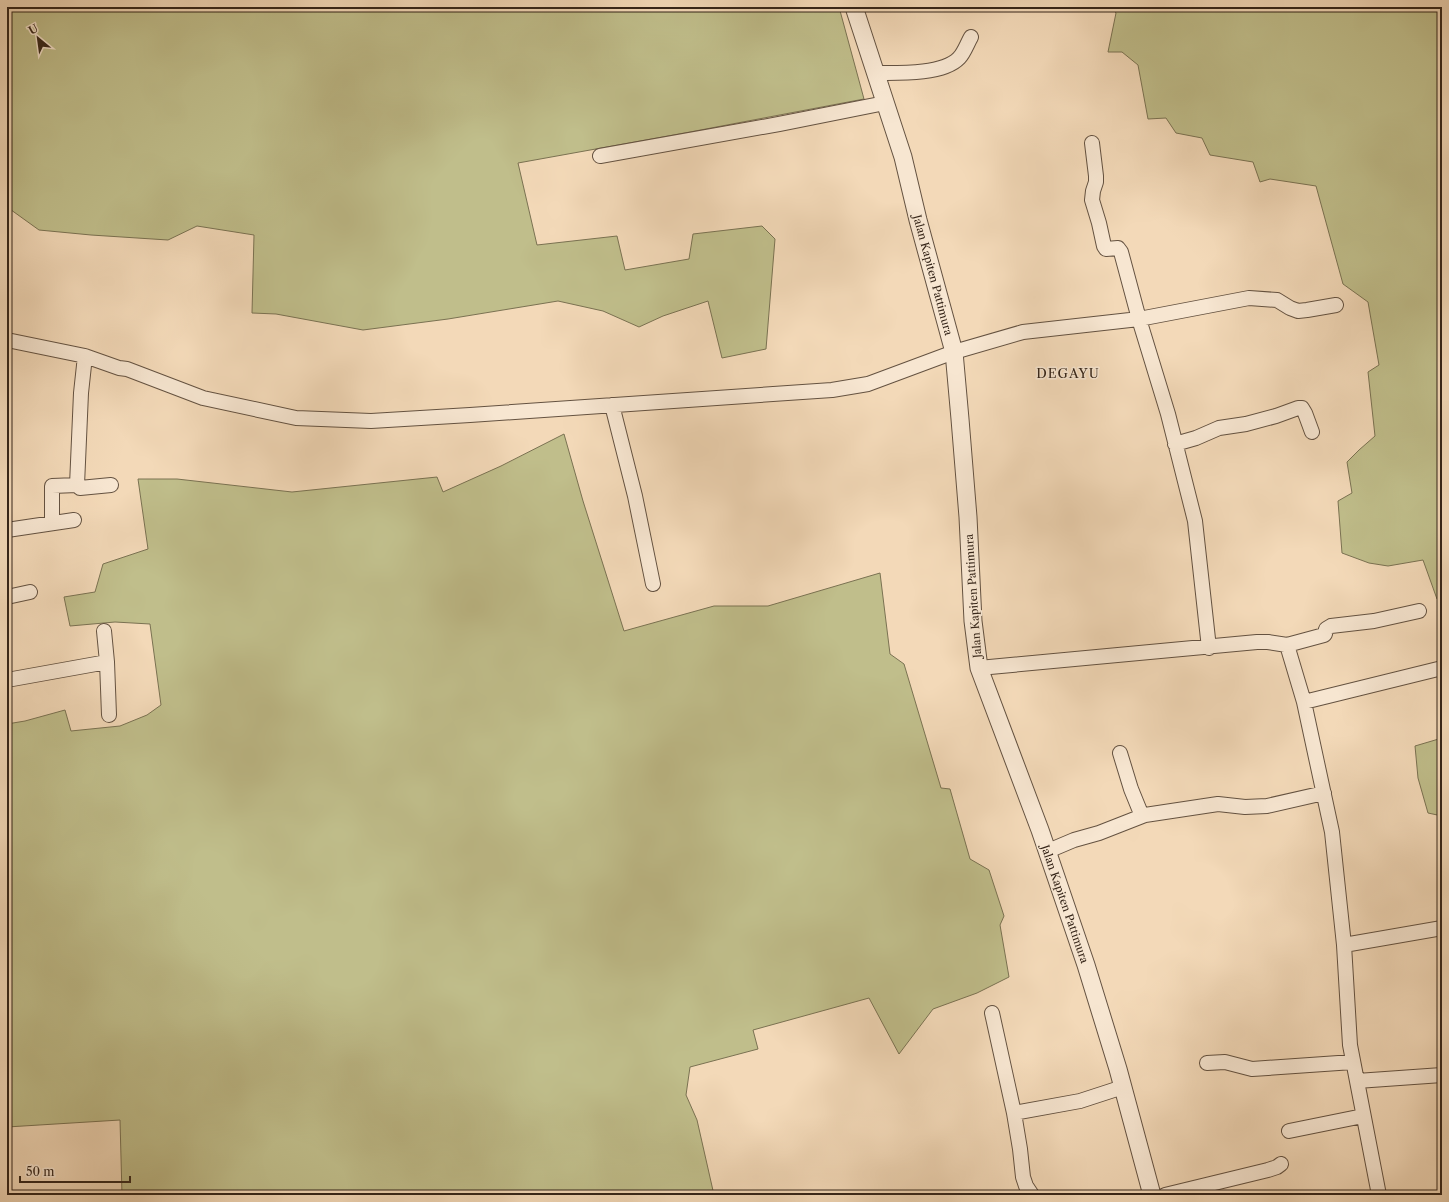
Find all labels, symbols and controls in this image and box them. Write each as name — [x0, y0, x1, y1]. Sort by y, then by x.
north arrow — [18, 18, 58, 58]
text: U — [26, 21, 41, 38]
street label: Jalan Kapiten Pattimura — [910, 211, 956, 337]
district label: DEGAYU — [1036, 365, 1100, 381]
street label: Jalan Kapiten Pattimura — [962, 533, 984, 660]
street label: Jalan Kapiten Pattimura — [1038, 841, 1092, 965]
scale bar — [20, 1158, 130, 1184]
text: 50 m — [26, 1164, 55, 1179]

